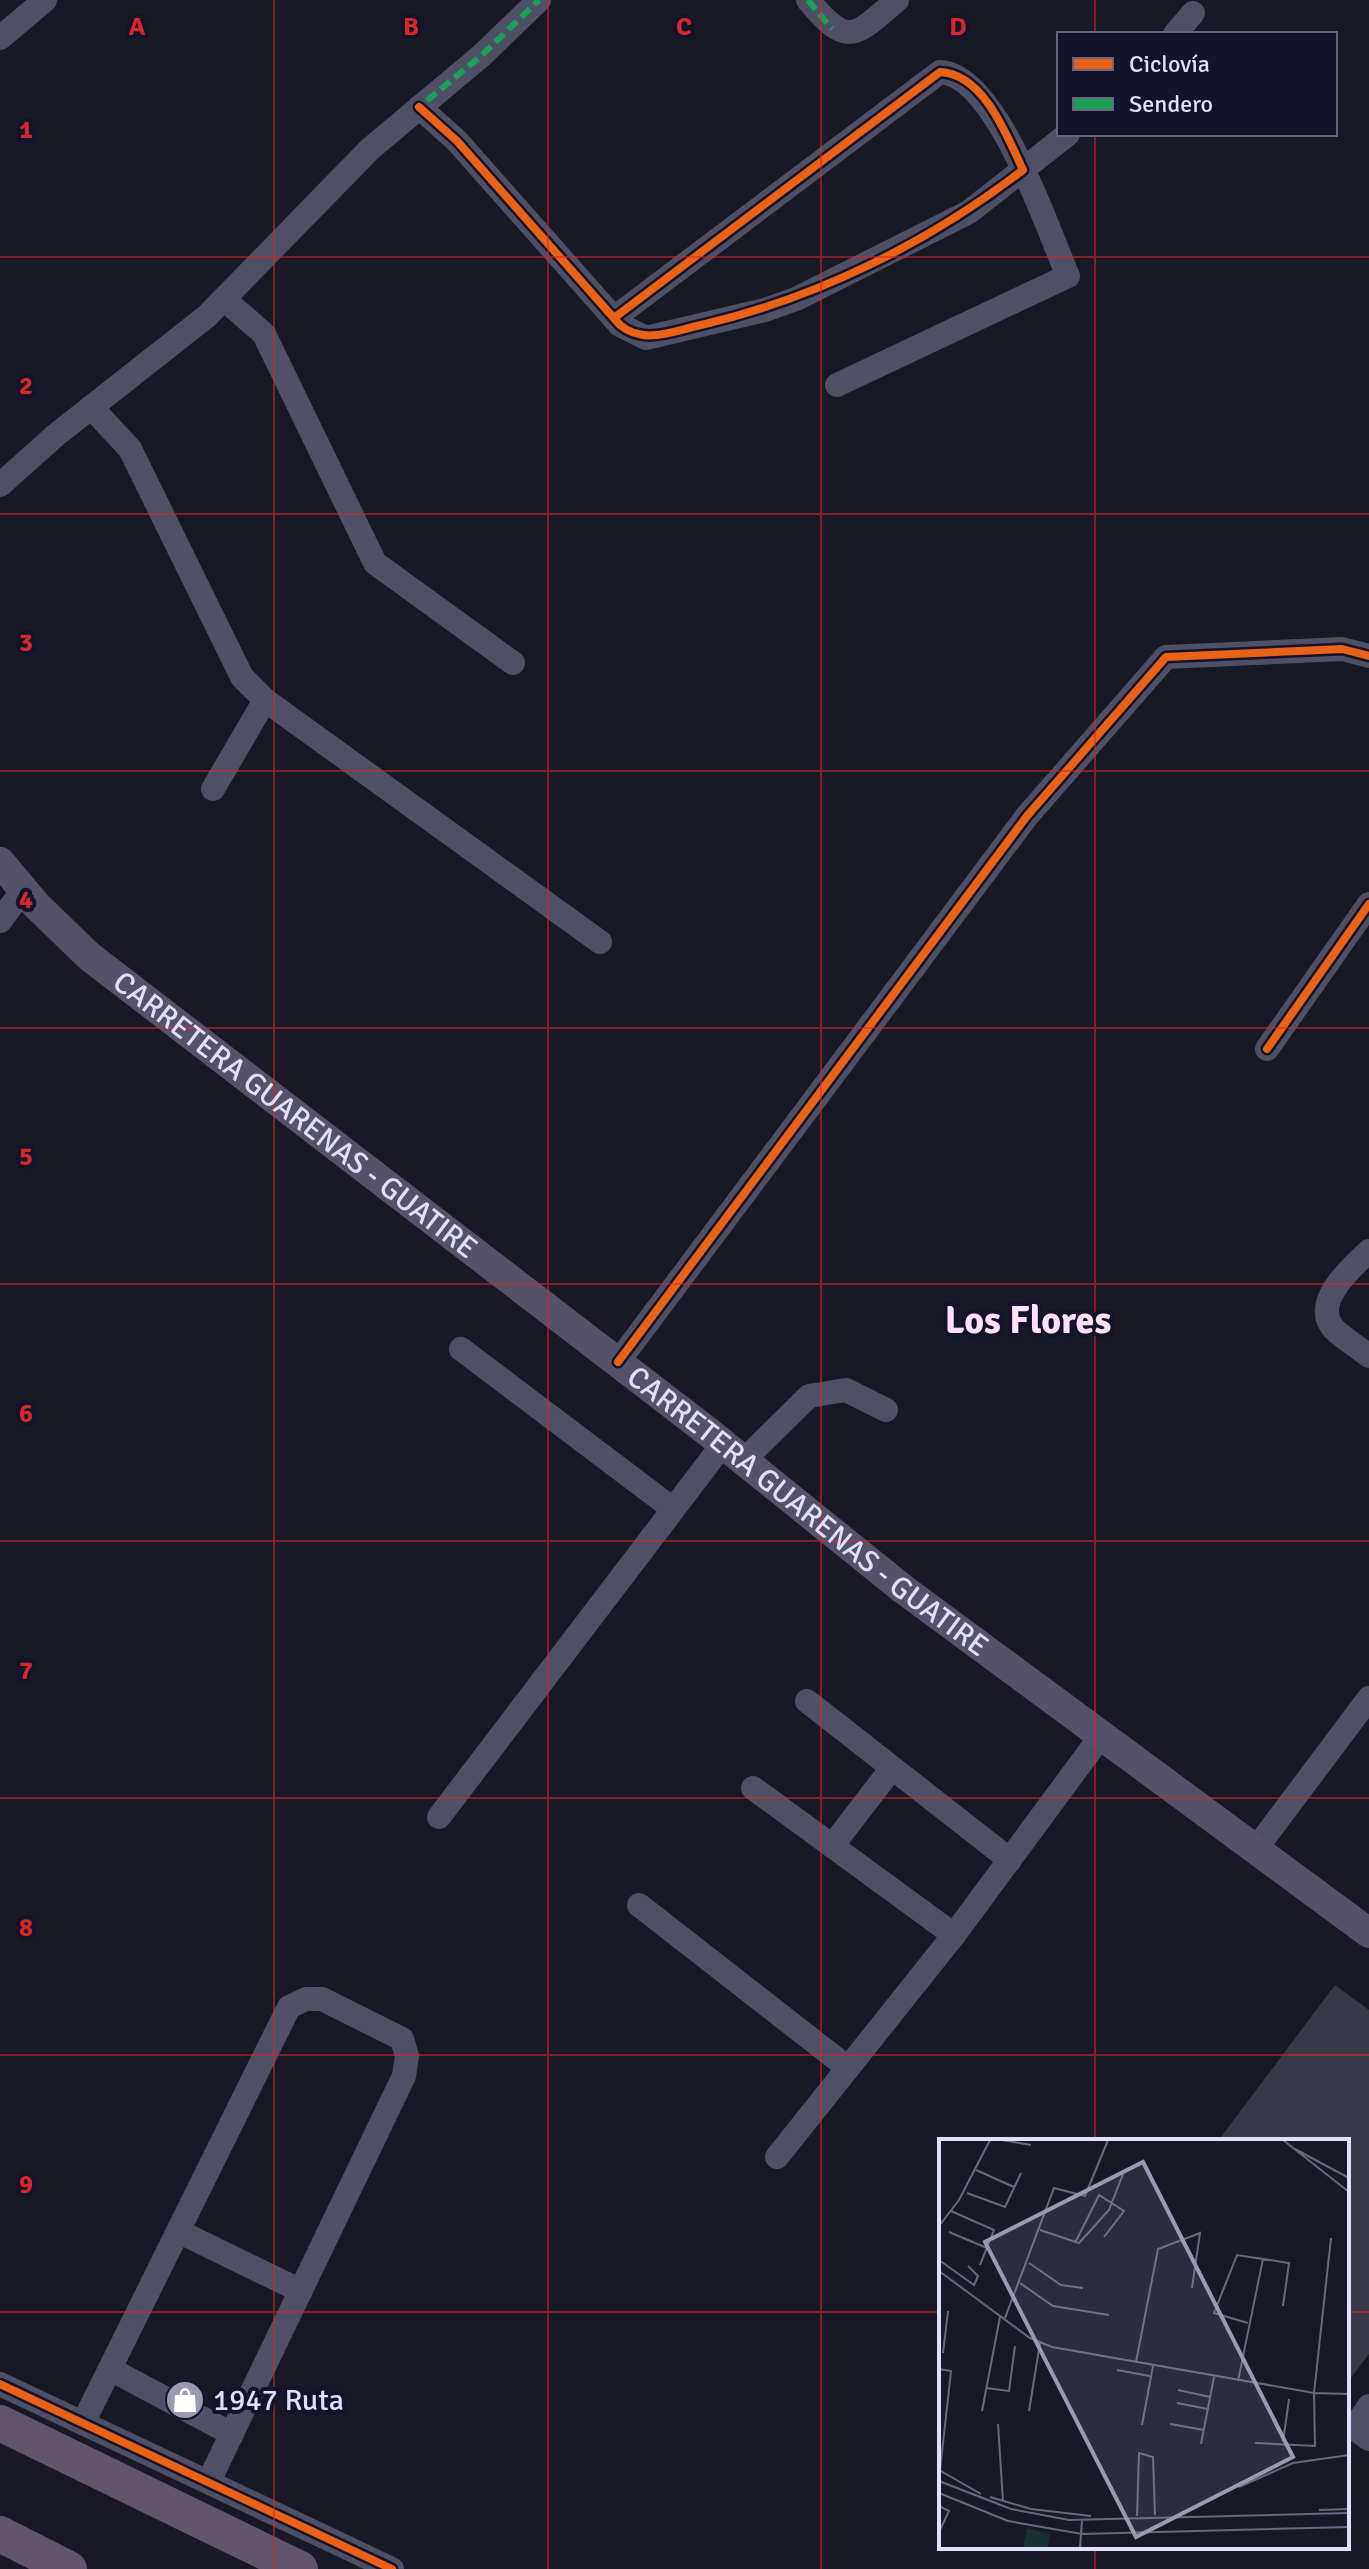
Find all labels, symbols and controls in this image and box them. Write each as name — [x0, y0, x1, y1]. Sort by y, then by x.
text: A — [129, 11, 146, 43]
text: B — [403, 11, 419, 43]
text: C — [676, 11, 692, 43]
text: D — [949, 11, 967, 43]
legend — [1057, 32, 1337, 136]
text: Ciclovía — [1129, 49, 1210, 79]
text: Sendero — [1129, 89, 1213, 119]
text: 1 — [19, 114, 33, 146]
text: 2 — [19, 370, 33, 402]
text: 3 — [19, 627, 33, 659]
text: 4 — [19, 884, 33, 916]
street label: CARRETERA GUARENAS - GUATIRE — [106, 963, 485, 1266]
text: 5 — [19, 1141, 33, 1173]
district label: Los Flores — [945, 1297, 1111, 1344]
street label: CARRETERA GUARENAS - GUATIRE — [620, 1358, 996, 1664]
text: 6 — [19, 1398, 33, 1430]
text: 7 — [19, 1655, 33, 1687]
text: 8 — [19, 1912, 33, 1944]
inset map — [939, 2139, 1349, 2549]
text: 9 — [19, 2169, 33, 2201]
shop icon: 1947 Ruta — [164, 2379, 206, 2421]
place label: 1947 Ruta — [213, 2382, 344, 2419]

